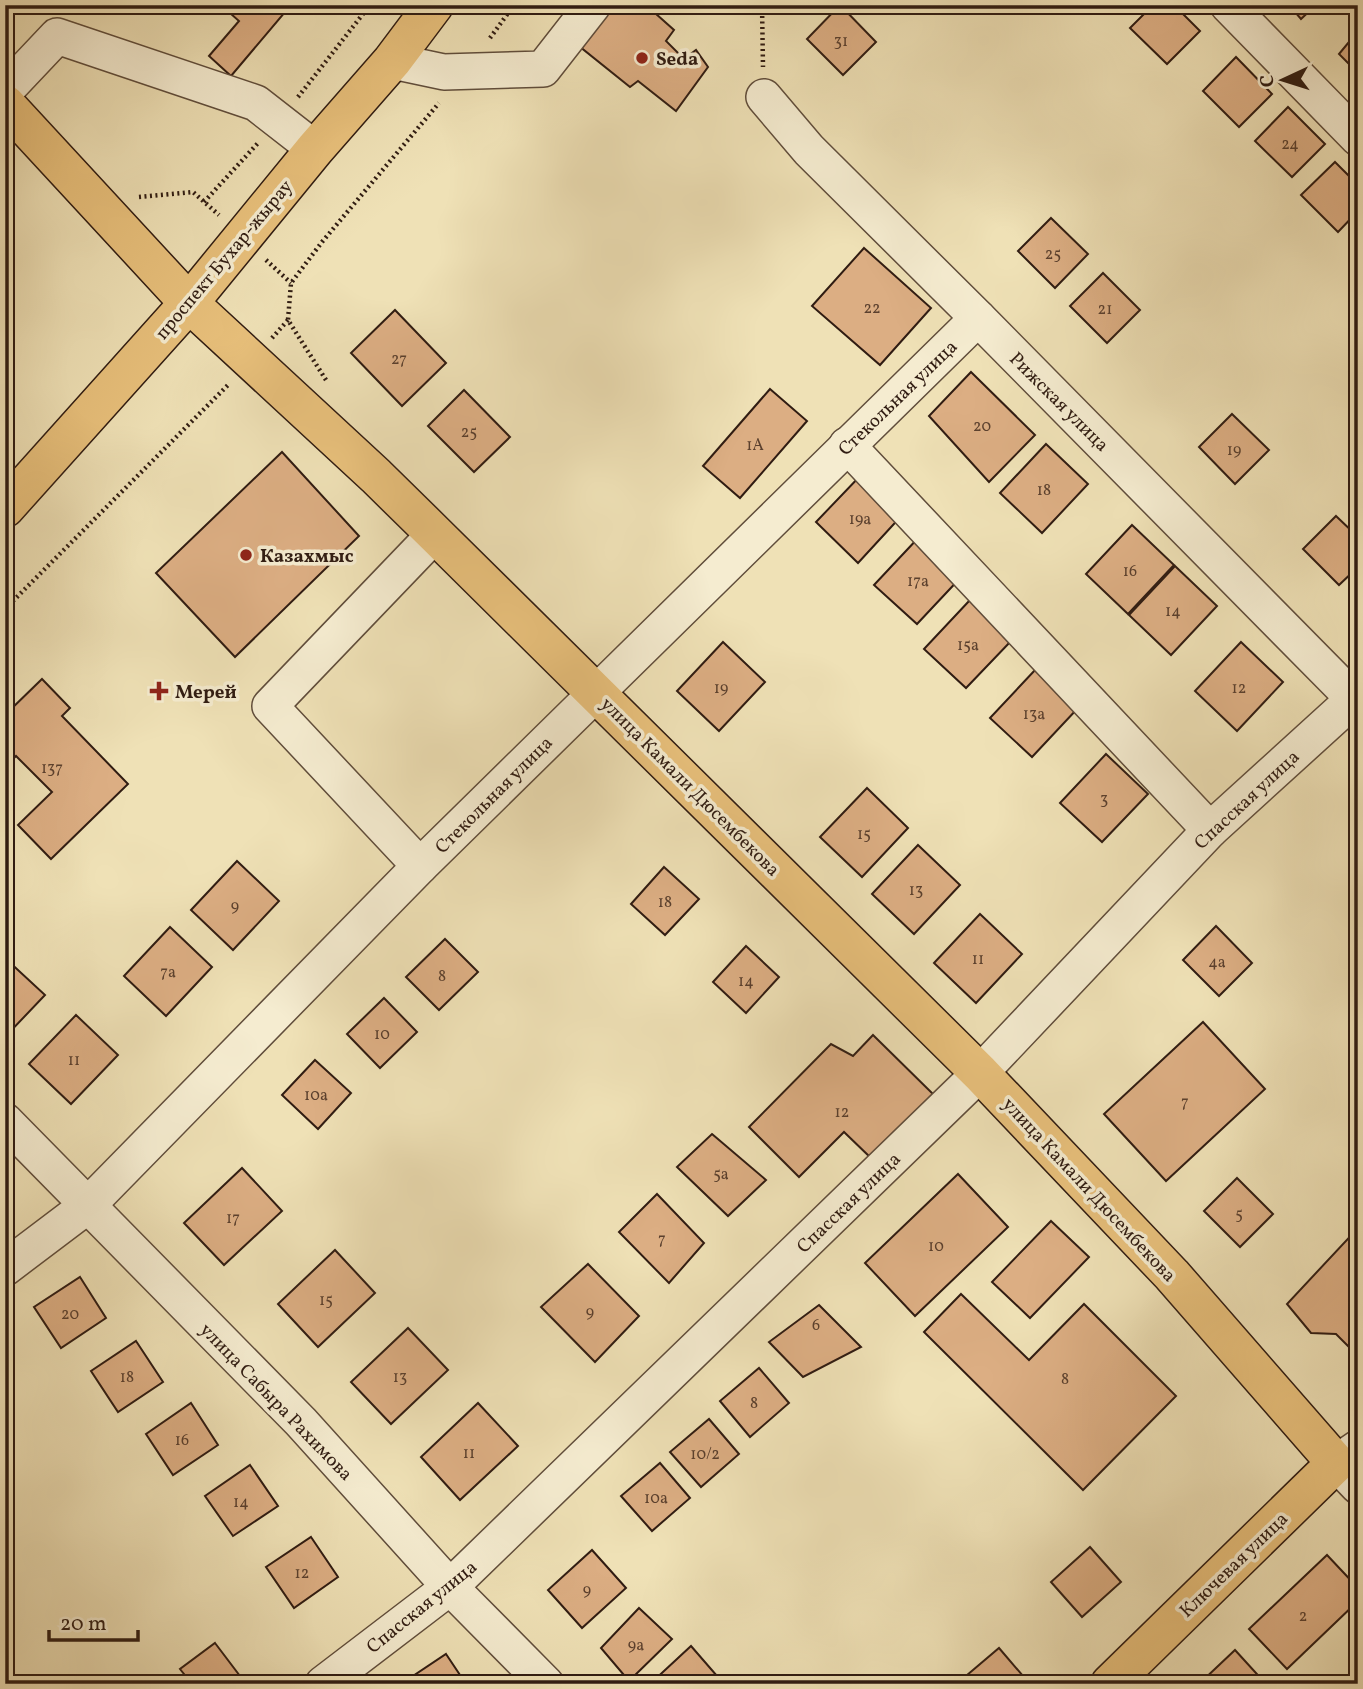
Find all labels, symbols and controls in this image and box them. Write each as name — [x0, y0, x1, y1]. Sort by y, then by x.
house number: 31 — [834, 31, 848, 53]
north arrow — [1248, 46, 1318, 116]
place label: Seda — [656, 47, 698, 73]
marker: Seda — [634, 50, 650, 66]
text: С — [1255, 74, 1281, 88]
house number: 24 — [1281, 134, 1299, 156]
street label: проспект Бухар-жырау — [150, 175, 299, 346]
house number: 25 — [1045, 244, 1061, 266]
house number: 22 — [863, 298, 881, 320]
house number: 21 — [1098, 299, 1112, 321]
street label: Стекольная улица — [833, 335, 964, 462]
street label: Рижская улица — [1003, 347, 1114, 458]
house number: 27 — [391, 349, 407, 371]
house number: 20 — [973, 416, 991, 438]
house number: 25 — [461, 422, 477, 444]
house number: 1А — [746, 435, 764, 457]
house number: 19 — [1227, 440, 1241, 462]
house number: 18 — [1037, 480, 1051, 502]
house number: 19а — [849, 509, 871, 531]
place label: Казахмыс — [260, 544, 354, 570]
marker: Казахмыс — [238, 547, 254, 563]
house number: 16 — [1123, 561, 1137, 583]
house number: 17а — [907, 571, 929, 593]
house number: 14 — [1165, 601, 1181, 623]
house number: 15а — [957, 635, 979, 657]
house number: 19 — [714, 678, 728, 700]
house number: 12 — [1232, 678, 1246, 700]
place label: Мерей — [175, 680, 237, 706]
marker: Мерей — [149, 681, 169, 701]
street label: улица Камали Дюсембекова — [594, 692, 785, 883]
house number: 13а — [1023, 704, 1045, 726]
street label: Стекольная улица — [430, 731, 559, 860]
street label: Спасская улица — [1189, 745, 1306, 856]
house number: 137 — [41, 758, 63, 780]
house number: 3 — [1100, 789, 1108, 811]
house number: 15 — [857, 824, 871, 846]
house number: 13 — [909, 880, 923, 902]
house number: 18 — [658, 892, 672, 914]
house number: 9 — [231, 896, 239, 918]
house number: 11 — [972, 949, 984, 971]
house number: 4а — [1208, 952, 1226, 974]
house number: 7а — [160, 962, 176, 984]
house number: 8 — [438, 966, 446, 988]
house number: 14 — [738, 971, 754, 993]
house number: 10 — [374, 1024, 390, 1046]
house number: 11 — [68, 1050, 80, 1072]
house number: 10а — [304, 1085, 328, 1107]
street label: улица Камали Дюсембекова — [996, 1092, 1181, 1288]
house number: 7 — [1181, 1092, 1189, 1114]
house number: 12 — [835, 1102, 849, 1124]
street label: Спасская улица — [792, 1147, 907, 1260]
house number: 5а — [713, 1164, 729, 1186]
house number: 5 — [1235, 1204, 1243, 1226]
house number: 17 — [226, 1208, 240, 1230]
house number: 7 — [658, 1229, 666, 1251]
house number: 10 — [928, 1236, 944, 1258]
house number: 15 — [319, 1290, 333, 1312]
house number: 9 — [586, 1302, 594, 1324]
house number: 20 — [61, 1304, 79, 1326]
house number: 6 — [812, 1315, 820, 1337]
street label: улица Сабыра Рахимова — [193, 1318, 358, 1487]
house number: 18 — [120, 1367, 134, 1389]
house number: 13 — [393, 1367, 407, 1389]
house number: 8 — [1061, 1369, 1069, 1391]
house number: 8 — [750, 1393, 758, 1415]
house number: 16 — [175, 1430, 189, 1452]
house number: 11 — [463, 1443, 475, 1465]
house number: 10/2 — [690, 1444, 720, 1466]
house number: 10а — [644, 1488, 668, 1510]
house number: 14 — [233, 1492, 249, 1514]
street label: Ключевая улица — [1174, 1507, 1294, 1624]
street label: Спасская улица — [361, 1555, 483, 1660]
house number: 12 — [295, 1563, 309, 1585]
house number: 9 — [583, 1580, 591, 1602]
scale bar — [49, 1598, 138, 1642]
house number: 2 — [1299, 1606, 1307, 1628]
text: 20 m — [60, 1610, 106, 1639]
house number: 9а — [628, 1635, 644, 1657]

